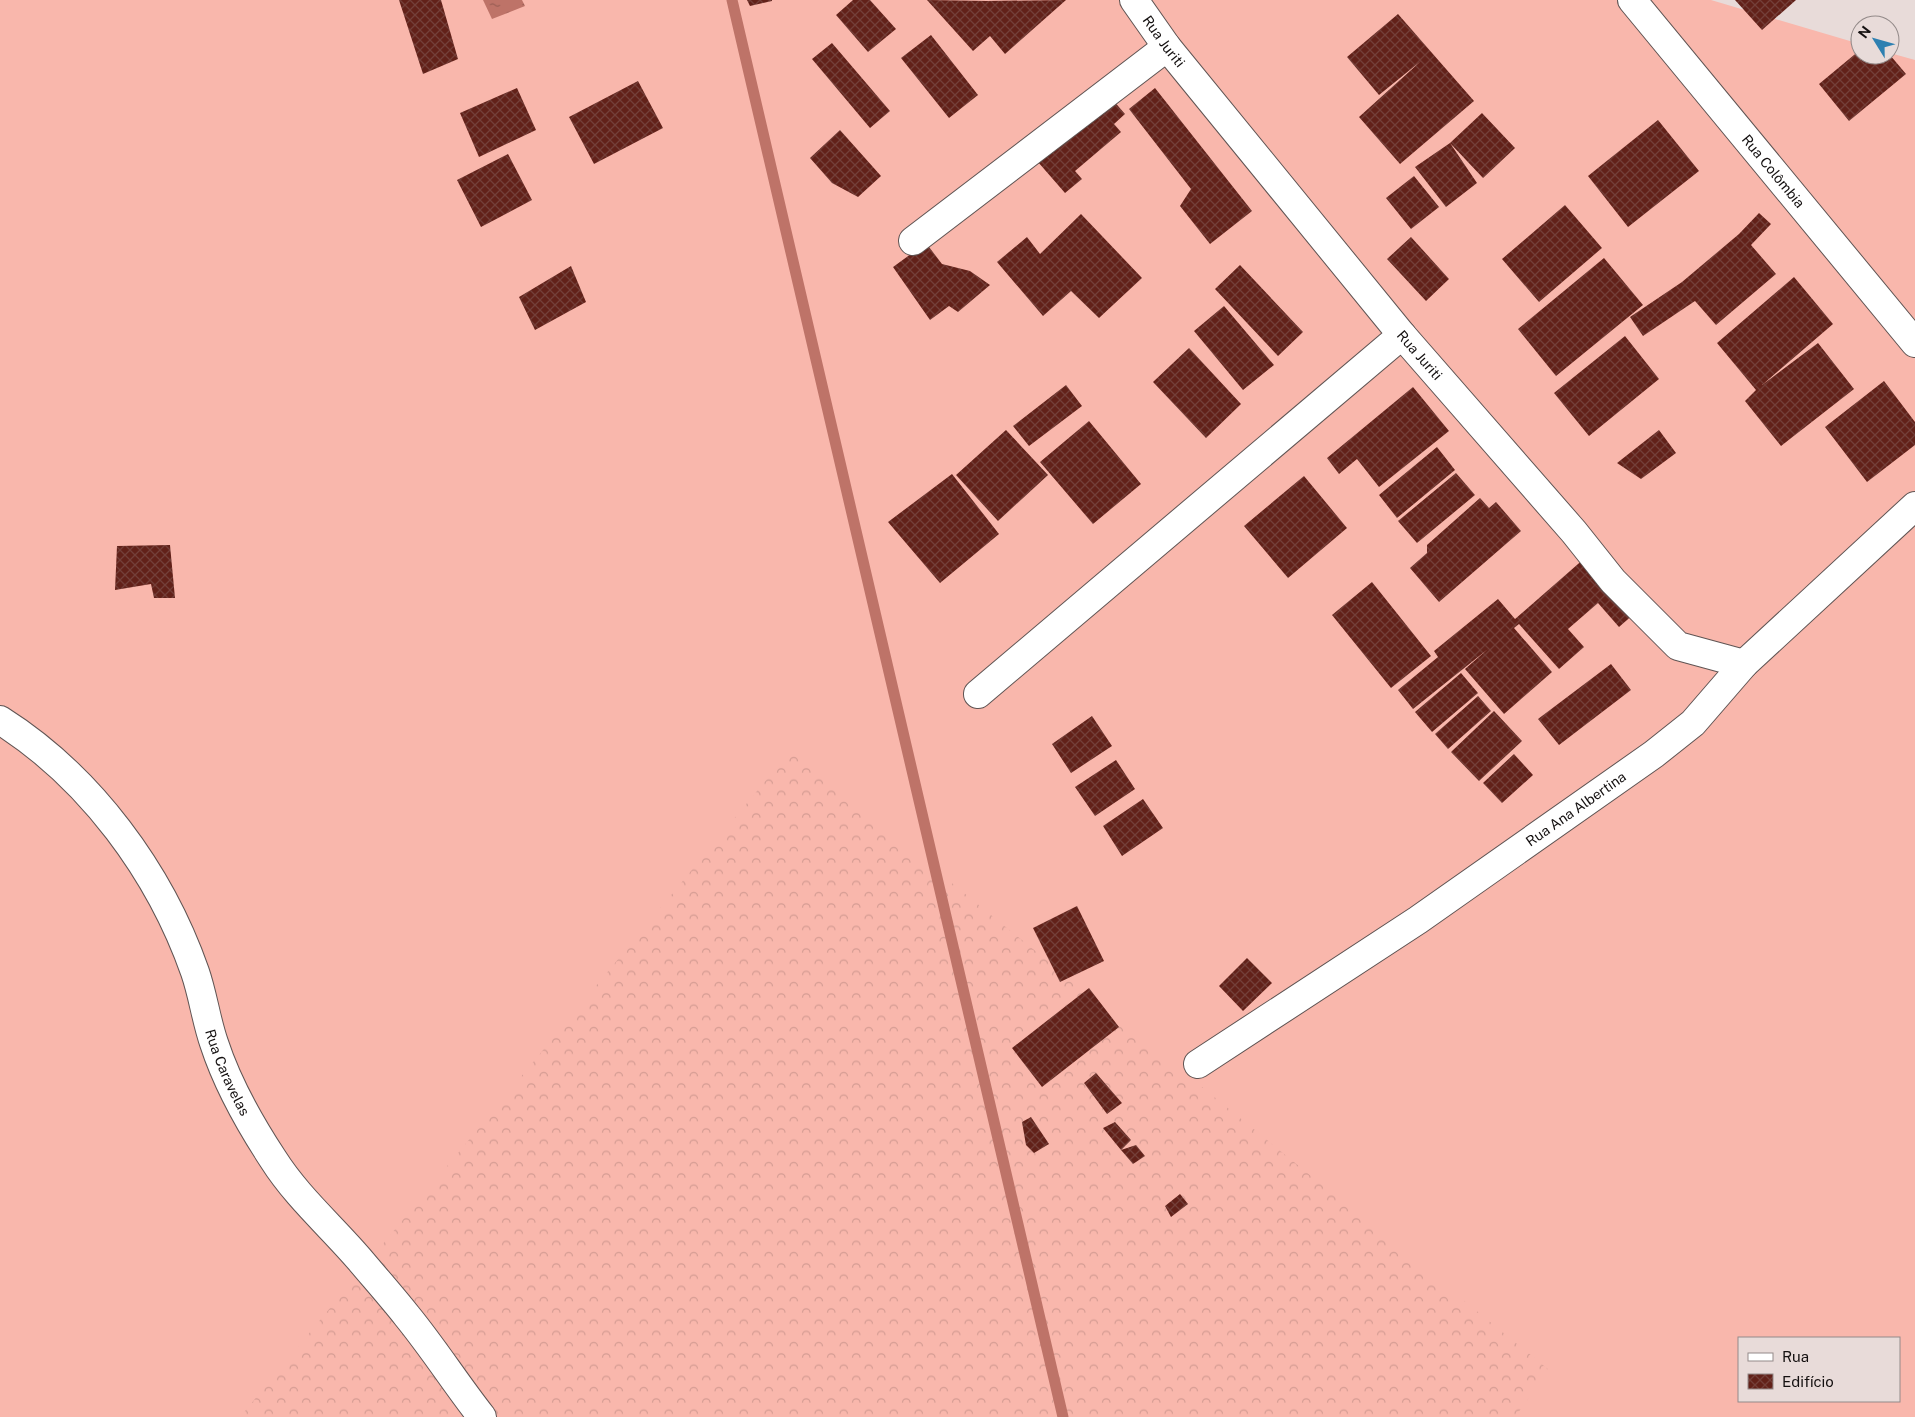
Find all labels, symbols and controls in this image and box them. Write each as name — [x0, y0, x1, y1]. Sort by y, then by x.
street label: Rua Juriti — [1139, 13, 1188, 70]
north arrow — [1850, 15, 1900, 65]
text: N — [1855, 23, 1874, 41]
street label: Rua Colômbia — [1739, 132, 1808, 211]
street label: Rua Juriti — [1394, 327, 1445, 383]
street label: Rua Ana Albertina — [1523, 768, 1629, 850]
street label: Rua Caravelas — [202, 1027, 253, 1118]
legend — [1738, 1337, 1900, 1402]
text: Rua — [1782, 1348, 1809, 1365]
text: Edifício — [1782, 1373, 1834, 1390]

